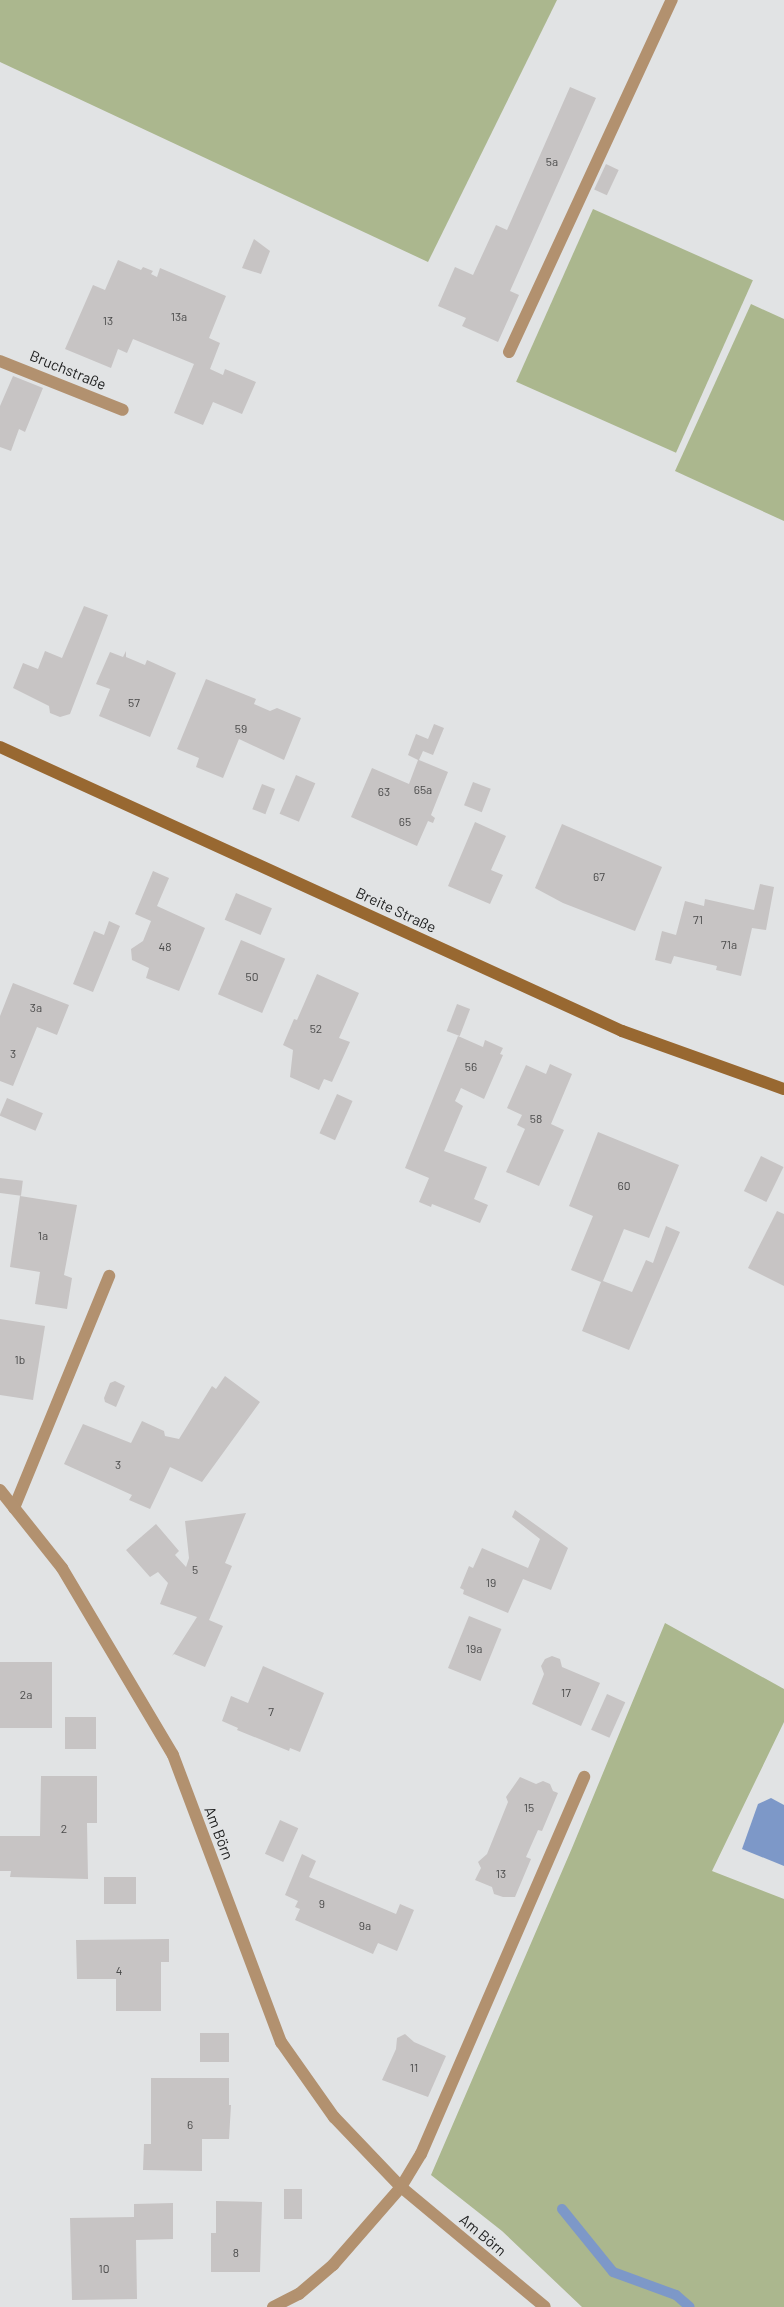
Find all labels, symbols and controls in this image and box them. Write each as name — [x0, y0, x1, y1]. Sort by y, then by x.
house number: 5a — [546, 155, 558, 169]
house number: 13a — [171, 310, 187, 324]
house number: 13 — [103, 314, 113, 328]
street label: Bruchstraße — [27, 347, 109, 393]
house number: 57 — [128, 696, 140, 710]
house number: 59 — [235, 722, 247, 736]
house number: 65a — [414, 783, 432, 797]
house number: 63 — [378, 785, 390, 799]
house number: 65 — [399, 815, 411, 829]
house number: 67 — [593, 870, 605, 884]
street label: Breite Straße — [353, 884, 439, 936]
house number: 71 — [693, 913, 703, 927]
house number: 71a — [721, 938, 737, 952]
house number: 48 — [159, 940, 171, 954]
house number: 50 — [246, 970, 258, 984]
house number: 3a — [30, 1001, 42, 1015]
house number: 52 — [310, 1022, 322, 1036]
house number: 3 — [10, 1047, 16, 1061]
house number: 56 — [465, 1060, 477, 1074]
house number: 58 — [530, 1112, 542, 1126]
house number: 60 — [618, 1179, 630, 1193]
house number: 1a — [38, 1229, 48, 1243]
house number: 1b — [15, 1353, 25, 1367]
house number: 3 — [115, 1458, 121, 1472]
house number: 5 — [192, 1563, 198, 1577]
house number: 19 — [486, 1576, 496, 1590]
house number: 19a — [466, 1642, 482, 1656]
house number: 17 — [561, 1686, 571, 1700]
house number: 2a — [20, 1688, 32, 1702]
house number: 7 — [268, 1705, 274, 1719]
house number: 15 — [524, 1801, 534, 1815]
street label: Am Börn — [201, 1804, 237, 1862]
house number: 2 — [61, 1822, 67, 1836]
house number: 13 — [496, 1867, 506, 1881]
house number: 9 — [319, 1897, 325, 1911]
house number: 9a — [359, 1919, 371, 1933]
house number: 4 — [116, 1964, 122, 1978]
house number: 11 — [410, 2061, 418, 2075]
house number: 6 — [187, 2118, 193, 2132]
street label: Am Börn — [456, 2210, 510, 2260]
house number: 8 — [233, 2246, 239, 2260]
house number: 10 — [99, 2262, 109, 2276]

